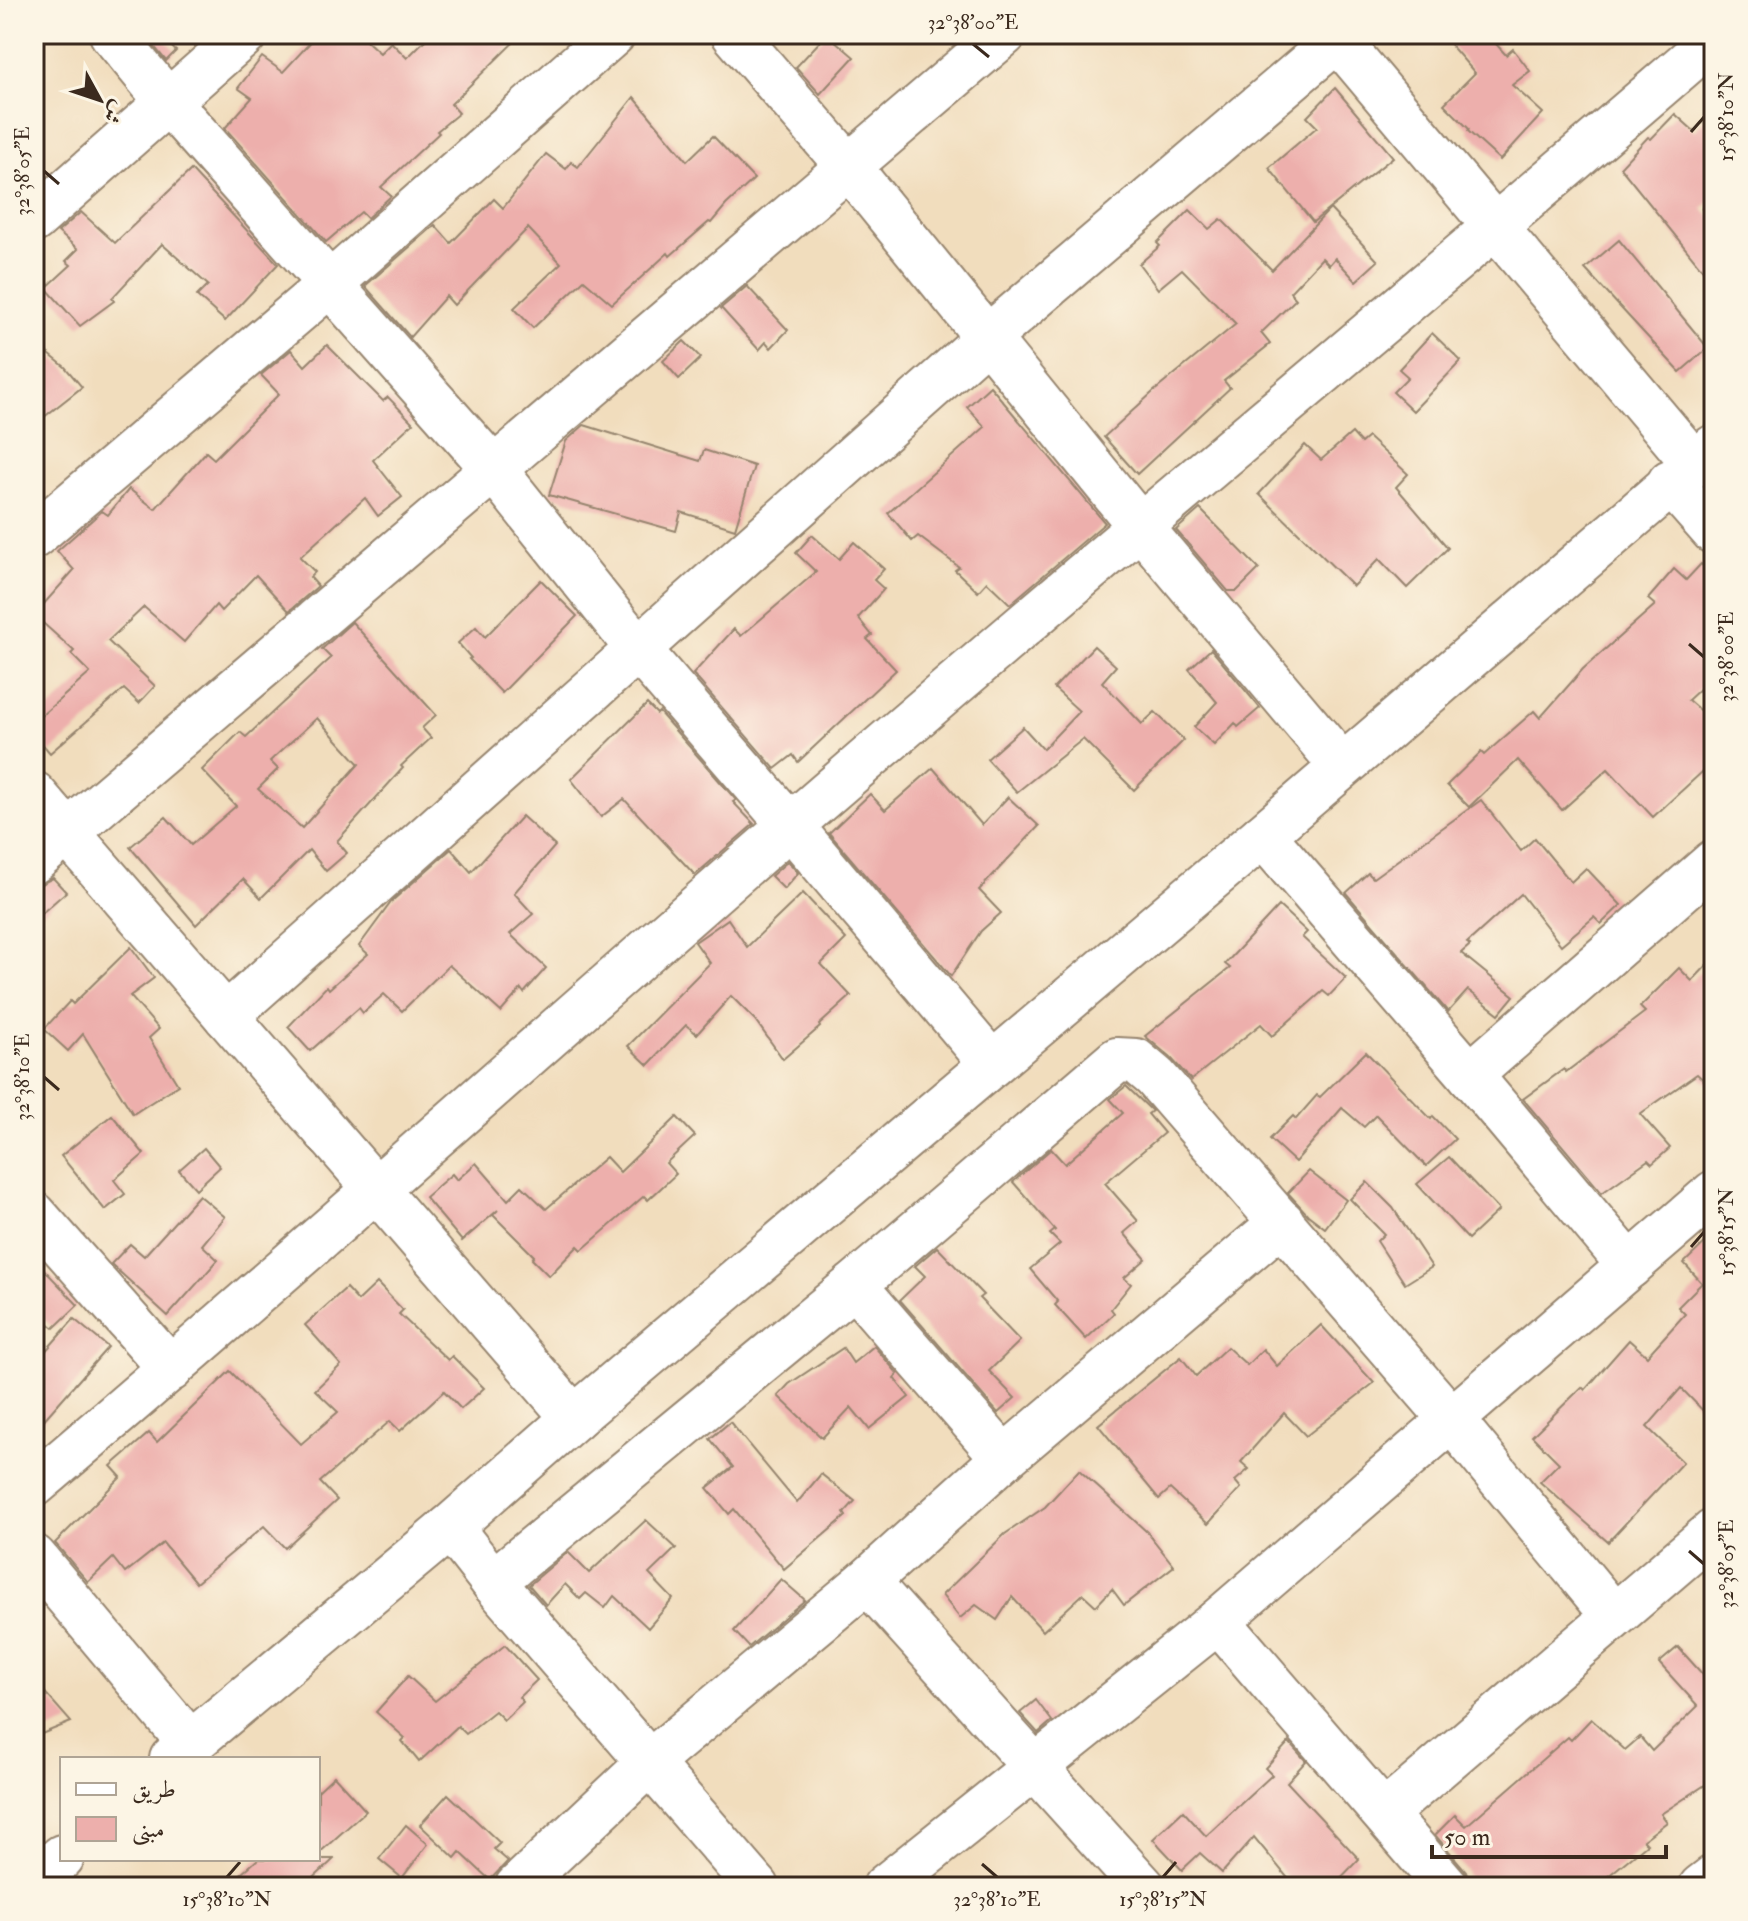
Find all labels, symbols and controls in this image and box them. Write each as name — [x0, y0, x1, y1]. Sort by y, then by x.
text: 32°38'00"E — [928, 10, 1018, 35]
north arrow — [60, 60, 140, 140]
text: 15°38'10"N — [1714, 72, 1739, 162]
text: ش — [97, 95, 132, 130]
text: 32°38'05"E — [10, 126, 35, 216]
text: 32°38'00"E — [1714, 612, 1739, 702]
text: 32°38'10"E — [10, 1033, 35, 1121]
text: 15°38'15"N — [1714, 1188, 1739, 1276]
text: 32°38'05"E — [1714, 1519, 1739, 1609]
legend — [60, 1757, 320, 1861]
text: طريق — [132, 1774, 176, 1805]
scale bar — [1432, 1809, 1666, 1859]
text: مبنى — [132, 1814, 165, 1846]
text: 50 m — [1444, 1822, 1491, 1853]
text: 15°38'10"N — [182, 1887, 272, 1912]
text: 32°38'10"E — [953, 1887, 1041, 1912]
text: 15°38'15"N — [1119, 1887, 1207, 1912]

